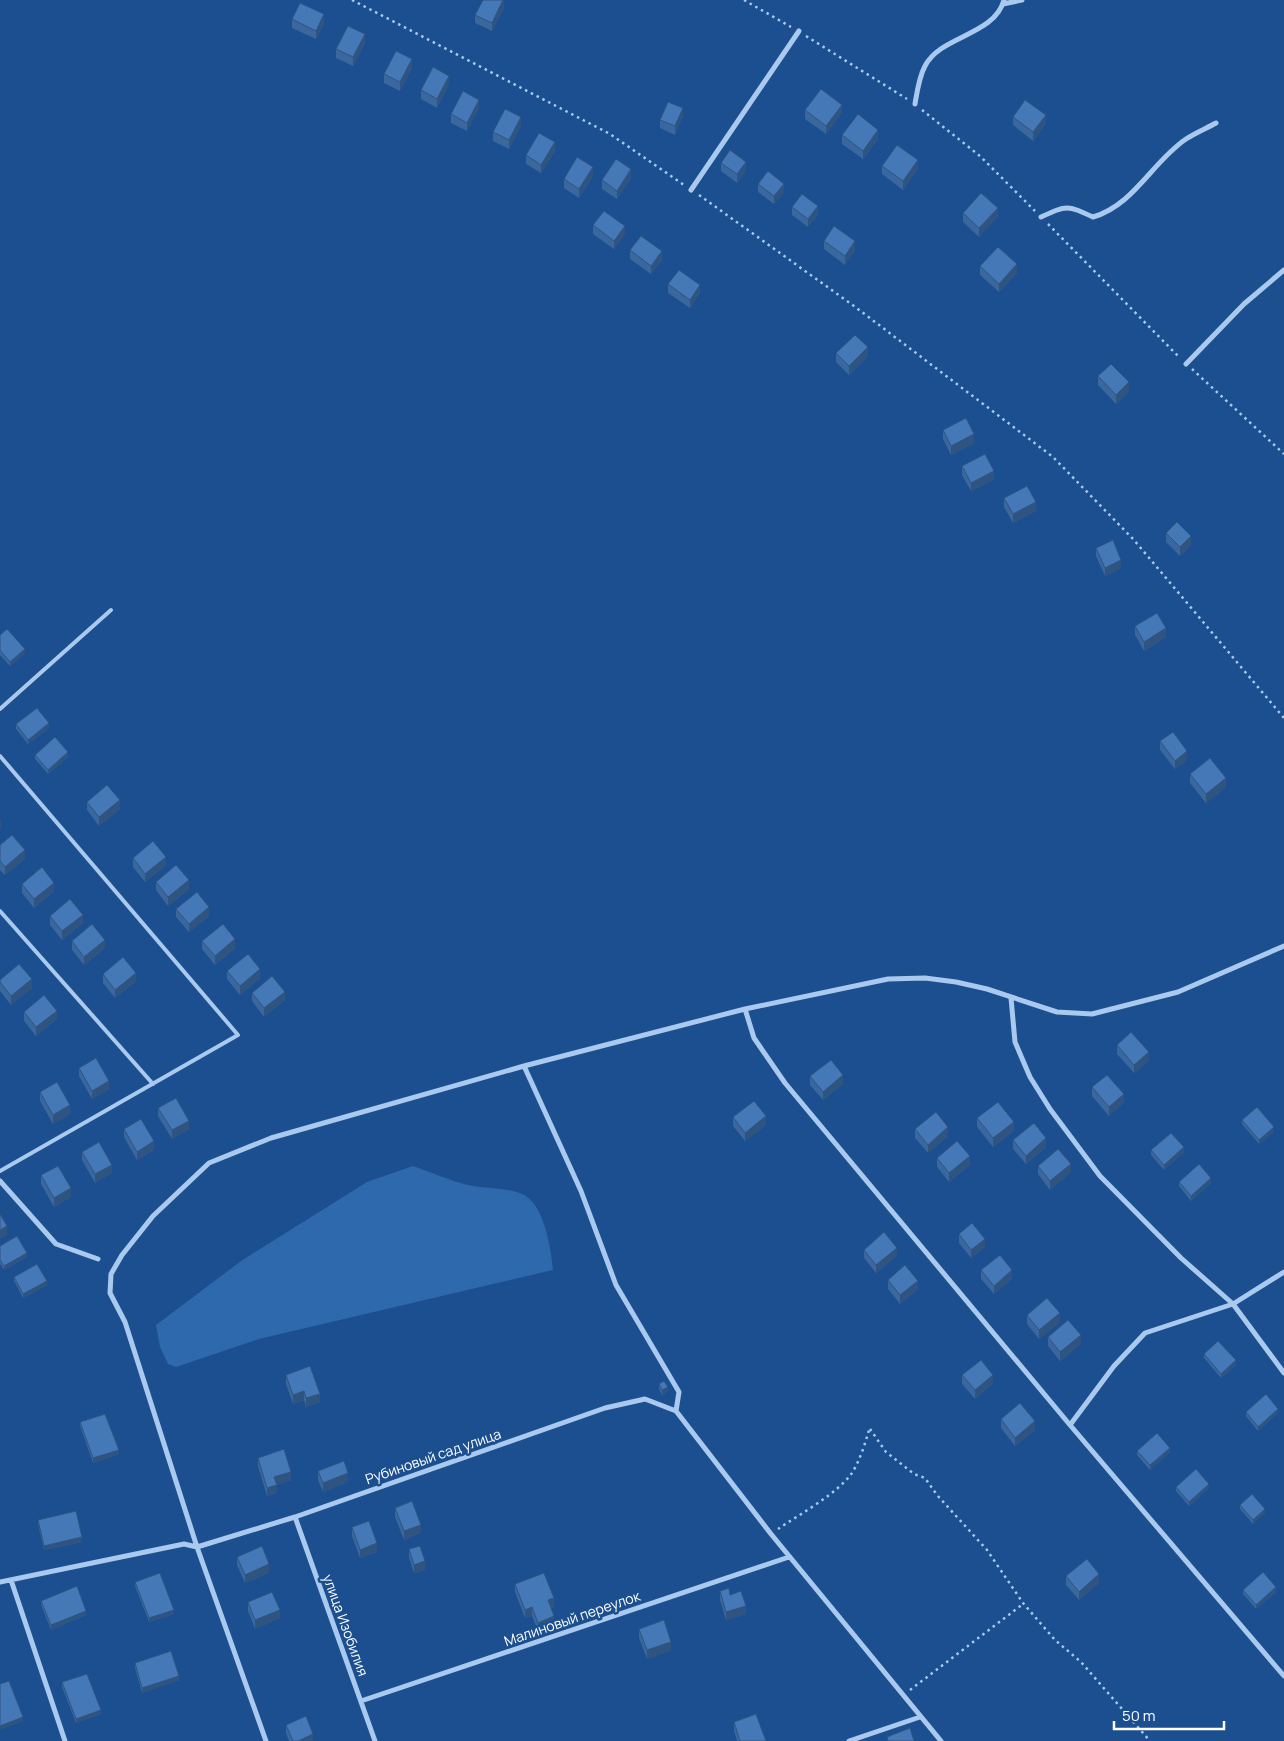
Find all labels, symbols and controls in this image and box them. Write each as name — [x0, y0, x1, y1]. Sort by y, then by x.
street label: Рубиновый сад улица — [363, 1424, 503, 1488]
street label: улица Изобилия — [319, 1571, 373, 1679]
street label: Малиновый переулок — [501, 1585, 644, 1650]
scale bar — [1114, 1698, 1224, 1730]
text: 50 m — [1122, 1705, 1156, 1726]

